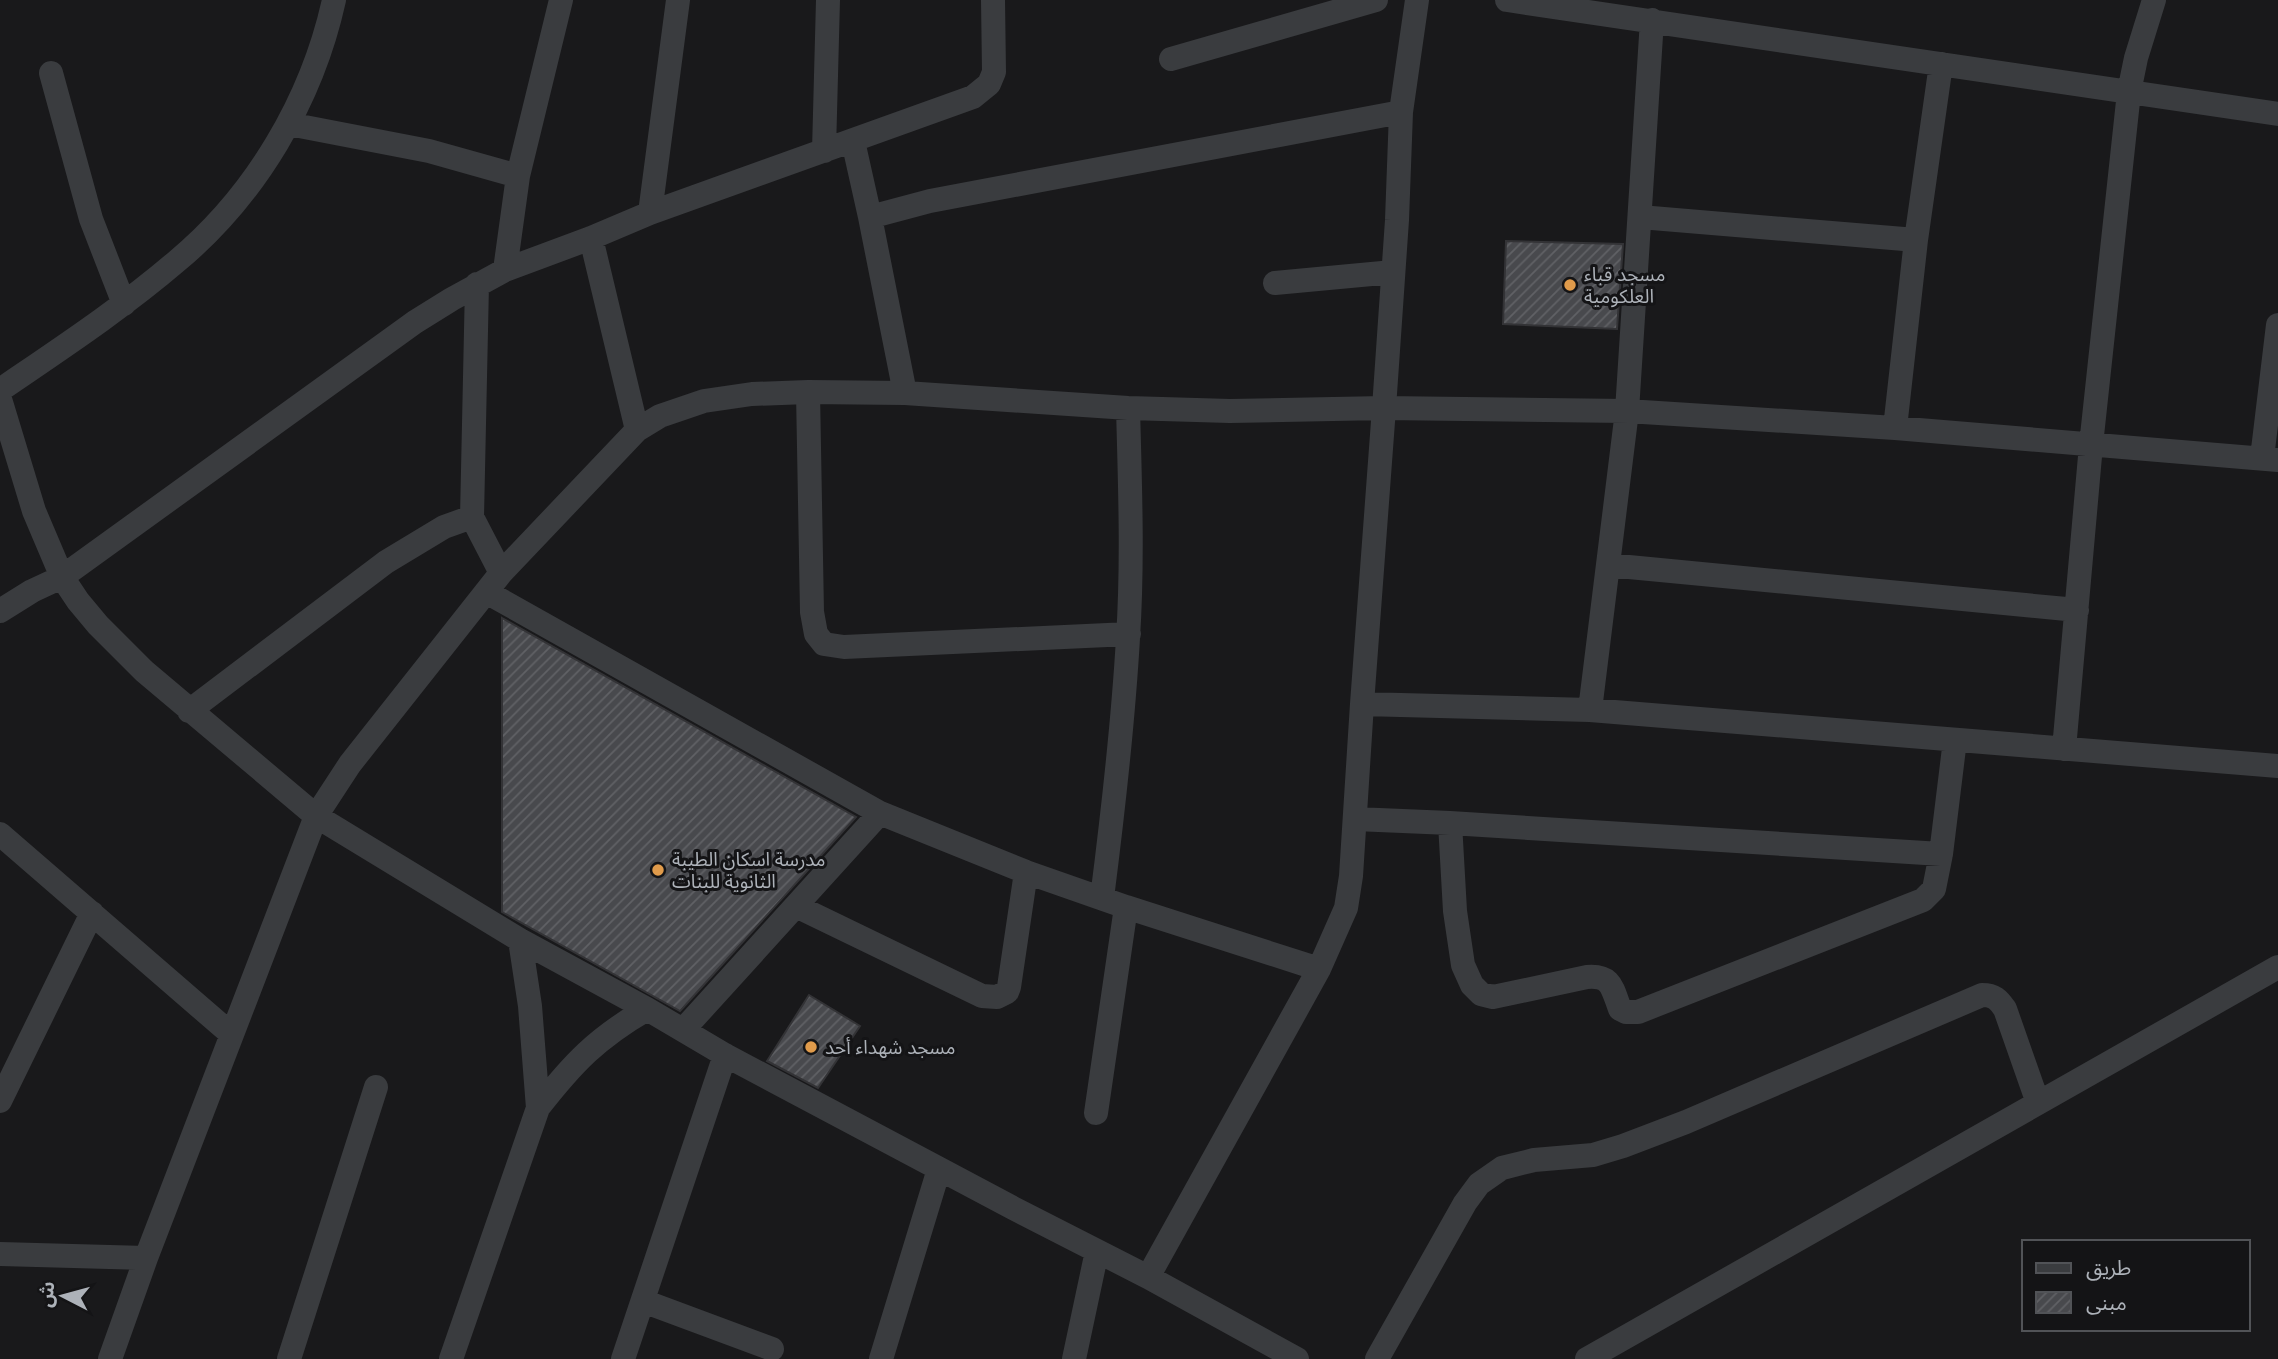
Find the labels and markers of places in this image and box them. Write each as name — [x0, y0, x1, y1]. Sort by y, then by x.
place label: مسجد قباء العلكومية — [1584, 263, 1665, 308]
marker: مسجد قباء العلكومية — [1562, 277, 1578, 293]
place label: مدرسة اسكان الطيبة الثانوية للبنات — [672, 848, 825, 893]
marker: مدرسة اسكان الطيبة الثانوية للبنات — [650, 862, 666, 878]
place label: مسجد شهداء أحد — [825, 1036, 956, 1059]
marker: مسجد شهداء أحد — [803, 1039, 819, 1055]

